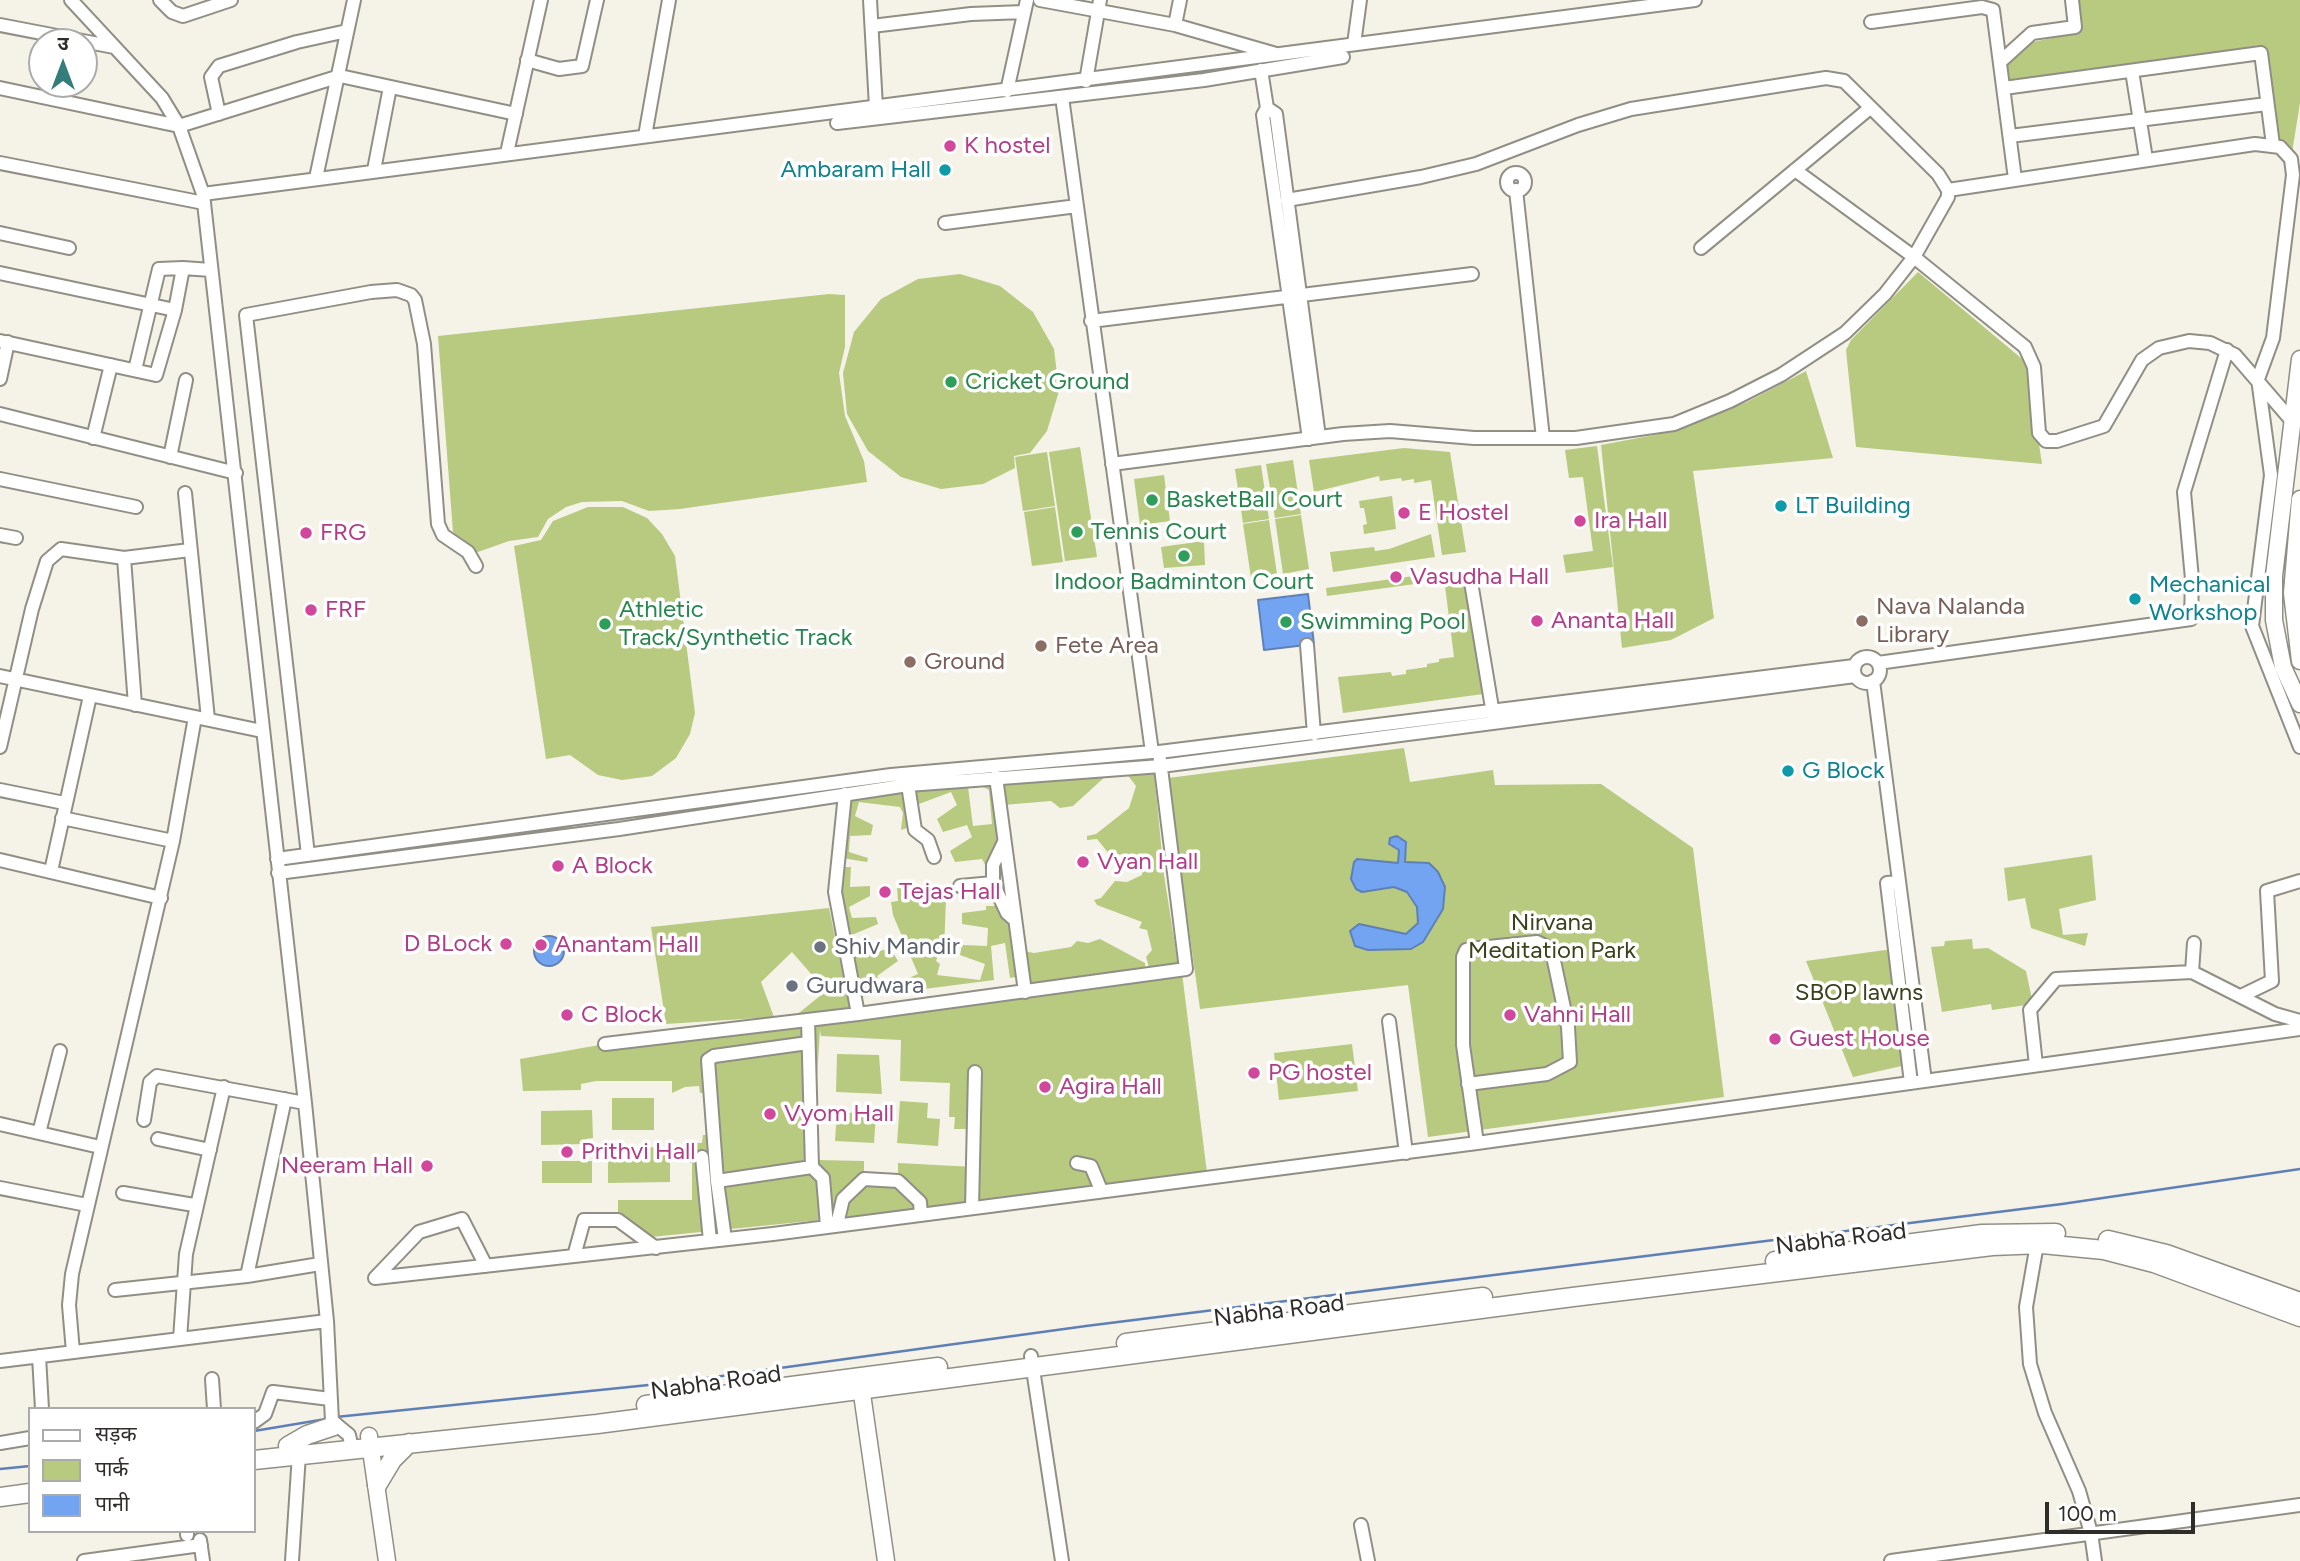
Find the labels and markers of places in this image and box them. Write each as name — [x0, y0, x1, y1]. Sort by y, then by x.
place label: K hostel — [964, 132, 1050, 160]
marker: K hostel — [942, 138, 958, 154]
place label: Ambaram Hall — [780, 156, 931, 184]
marker: Ambaram Hall — [937, 162, 953, 178]
place label: Cricket Ground — [965, 368, 1130, 396]
marker: Cricket Ground — [943, 374, 959, 390]
place label: BasketBall Court — [1166, 486, 1343, 514]
marker: BasketBall Court — [1144, 492, 1160, 508]
place label: LT Building — [1795, 492, 1911, 520]
marker: LT Building — [1773, 498, 1789, 514]
place label: E Hostel — [1418, 499, 1509, 527]
marker: E Hostel — [1396, 505, 1412, 521]
place label: Ira Hall — [1594, 507, 1668, 535]
marker: Ira Hall — [1572, 513, 1588, 529]
place label: Tennis Court — [1091, 518, 1227, 546]
place label: FRG — [320, 519, 366, 547]
marker: Tennis Court — [1069, 524, 1085, 540]
marker: FRG — [298, 525, 314, 541]
marker: Indoor Badminton Court — [1176, 548, 1192, 564]
place label: Vasudha Hall — [1410, 563, 1549, 591]
place label: Indoor Badminton Court — [1054, 568, 1314, 596]
marker: Vasudha Hall — [1388, 569, 1404, 585]
place label: Mechanical Workshop — [2149, 571, 2270, 627]
marker: Mechanical Workshop — [2127, 591, 2143, 607]
place label: Nava Nalanda Library — [1876, 593, 2025, 649]
place label: FRF — [325, 596, 366, 624]
place label: Athletic Track/Synthetic Track — [619, 596, 852, 652]
marker: FRF — [303, 602, 319, 618]
place label: Ananta Hall — [1551, 607, 1674, 635]
place label: Swimming Pool — [1300, 608, 1466, 636]
marker: Ananta Hall — [1529, 613, 1545, 629]
marker: Nava Nalanda Library — [1854, 613, 1870, 629]
marker: Swimming Pool — [1278, 614, 1294, 630]
marker: Athletic Track/Synthetic Track — [597, 616, 613, 632]
place label: Fete Area — [1055, 632, 1159, 660]
marker: Fete Area — [1033, 638, 1049, 654]
place label: Ground — [924, 648, 1005, 676]
marker: Ground — [902, 654, 918, 670]
place label: G Block — [1802, 757, 1885, 785]
marker: G Block — [1780, 763, 1796, 779]
place label: Vyan Hall — [1097, 848, 1198, 876]
place label: A Block — [572, 852, 653, 880]
marker: Vyan Hall — [1075, 854, 1091, 870]
marker: A Block — [550, 858, 566, 874]
place label: Tejas Hall — [899, 878, 1001, 906]
marker: Tejas Hall — [877, 884, 893, 900]
place label: D BLock — [404, 930, 492, 958]
place label: Anantam Hall — [555, 931, 699, 959]
place label: Shiv Mandir — [834, 933, 960, 961]
marker: D BLock — [498, 936, 514, 952]
marker: Anantam Hall — [533, 937, 549, 953]
marker: Shiv Mandir — [812, 939, 828, 955]
place label: Gurudwara — [806, 972, 924, 1000]
marker: Gurudwara — [784, 978, 800, 994]
place label: C Block — [581, 1001, 663, 1029]
place label: Vahni Hall — [1524, 1001, 1631, 1029]
marker: C Block — [559, 1007, 575, 1023]
marker: Vahni Hall — [1502, 1007, 1518, 1023]
place label: Guest House — [1789, 1025, 1930, 1053]
marker: Guest House — [1767, 1031, 1783, 1047]
place label: PG hostel — [1268, 1059, 1372, 1087]
marker: PG hostel — [1246, 1065, 1262, 1081]
place label: Agira Hall — [1059, 1073, 1162, 1101]
marker: Agira Hall — [1037, 1079, 1053, 1095]
place label: Vyom Hall — [784, 1100, 894, 1128]
marker: Vyom Hall — [762, 1106, 778, 1122]
place label: Prithvi Hall — [581, 1138, 696, 1166]
marker: Prithvi Hall — [559, 1144, 575, 1160]
place label: Neeram Hall — [281, 1152, 413, 1180]
marker: Neeram Hall — [419, 1158, 435, 1174]

